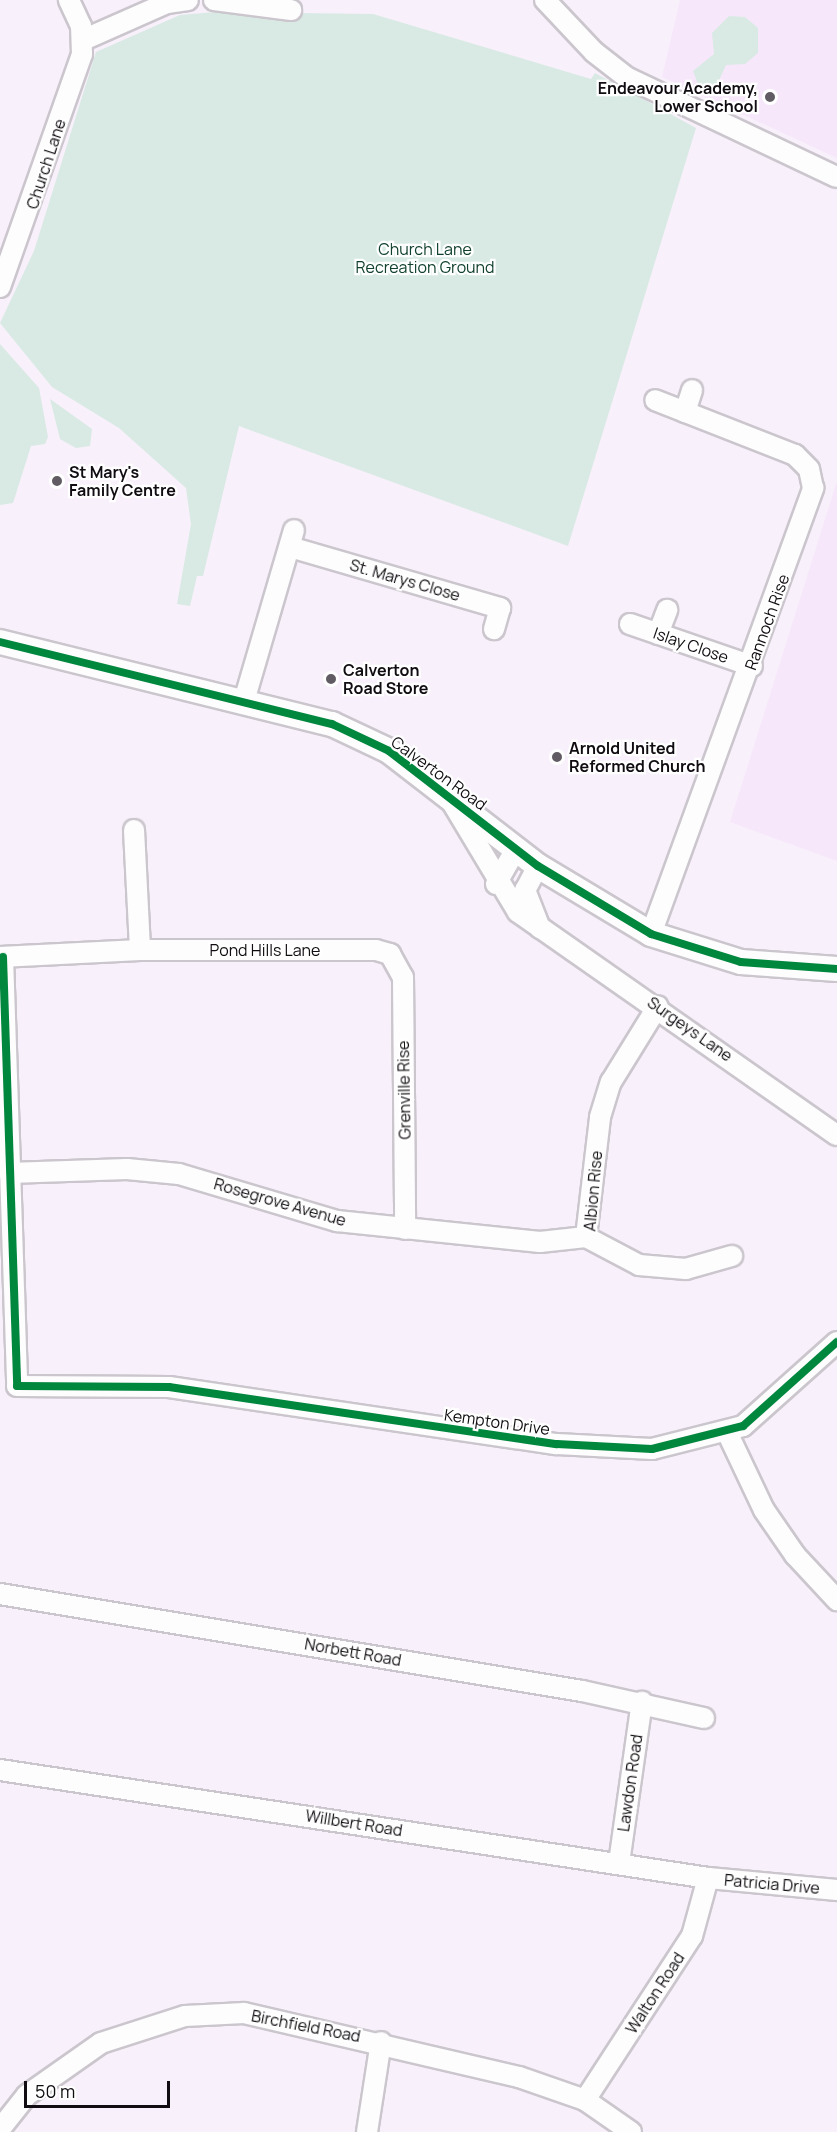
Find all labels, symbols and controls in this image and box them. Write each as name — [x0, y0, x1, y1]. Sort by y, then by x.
place label: Endeavour Academy, Lower School — [598, 78, 758, 116]
marker: Endeavour Academy, Lower School — [763, 90, 777, 104]
street label: Church Lane — [22, 117, 70, 211]
park label: Church Lane Recreation Ground — [355, 239, 495, 277]
place label: St Mary's Family Centre — [69, 462, 176, 500]
marker: St Mary's Family Centre — [50, 474, 64, 488]
street label: St. Marys Close — [348, 555, 462, 605]
street label: Rannoch Rise — [741, 571, 793, 673]
street label: Islay Close — [651, 623, 731, 667]
place label: Calverton Road Store — [343, 660, 428, 698]
marker: Calverton Road Store — [324, 672, 338, 686]
street label: Calverton Road — [388, 732, 490, 814]
place label: Arnold United Reformed Church — [569, 738, 705, 776]
marker: Arnold United Reformed Church — [550, 750, 564, 764]
street label: Pond Hills Lane — [210, 940, 320, 960]
street label: Surgeys Lane — [644, 993, 736, 1065]
street label: Grenville Rise — [394, 1040, 414, 1140]
street label: Albion Rise — [580, 1150, 606, 1232]
street label: Rosegrove Avenue — [212, 1174, 348, 1230]
street label: Kempton Drive — [443, 1405, 551, 1439]
street label: Norbett Road — [303, 1634, 403, 1670]
street label: Lawdon Road — [614, 1733, 646, 1833]
street label: Willbert Road — [304, 1806, 404, 1840]
street label: Patricia Drive — [723, 1870, 821, 1898]
street label: Walton Road — [622, 1949, 688, 2037]
street label: Birchfield Road — [250, 2006, 362, 2046]
scale bar — [27, 2069, 172, 2107]
text: 50 m — [35, 2079, 75, 2103]

